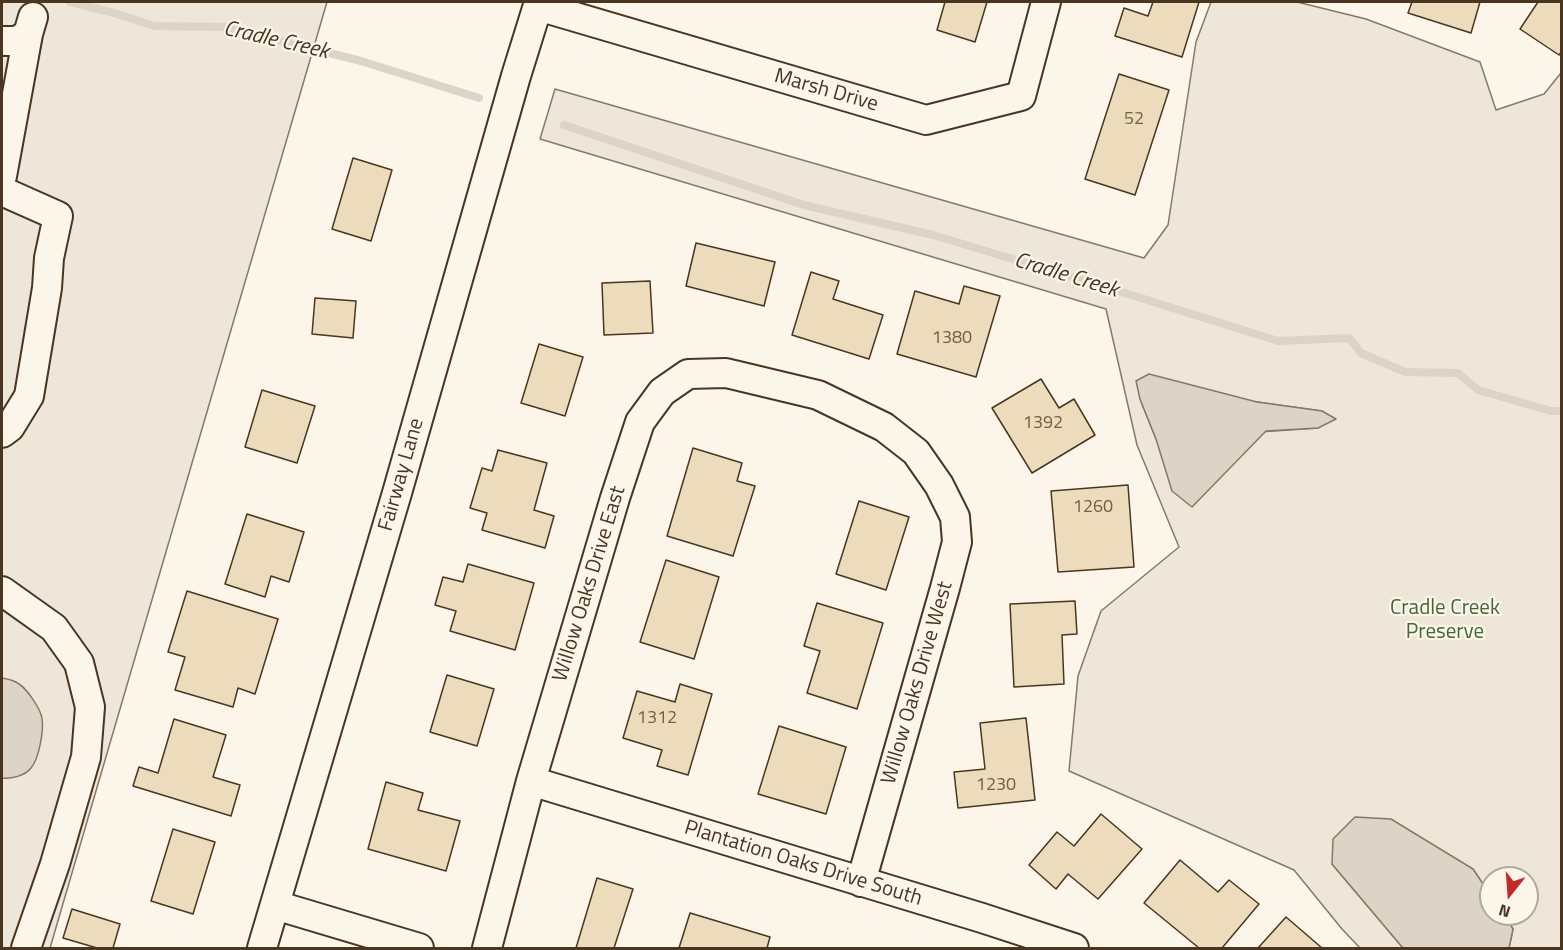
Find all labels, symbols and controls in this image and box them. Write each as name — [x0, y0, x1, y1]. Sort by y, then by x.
water label: Cradle Creek — [221, 16, 331, 66]
street label: Marsh Drive — [771, 64, 881, 118]
house number: 52 — [1124, 109, 1144, 131]
water label: Cradle Creek — [1011, 248, 1121, 304]
house number: 1380 — [932, 328, 972, 350]
house number: 1392 — [1023, 413, 1063, 435]
street label: Fairway Lane — [374, 416, 430, 534]
street label: Willow Oaks Drive East — [548, 483, 632, 685]
house number: 1260 — [1073, 497, 1113, 519]
street label: Willow Oaks Drive West — [877, 579, 959, 787]
park label: Cradle Creek Preserve — [1390, 596, 1500, 646]
house number: 1312 — [637, 708, 677, 730]
house number: 1230 — [976, 775, 1016, 797]
street label: Plantation Oaks Drive South — [681, 816, 925, 912]
north arrow — [1479, 866, 1539, 926]
text: N — [1496, 898, 1513, 924]

